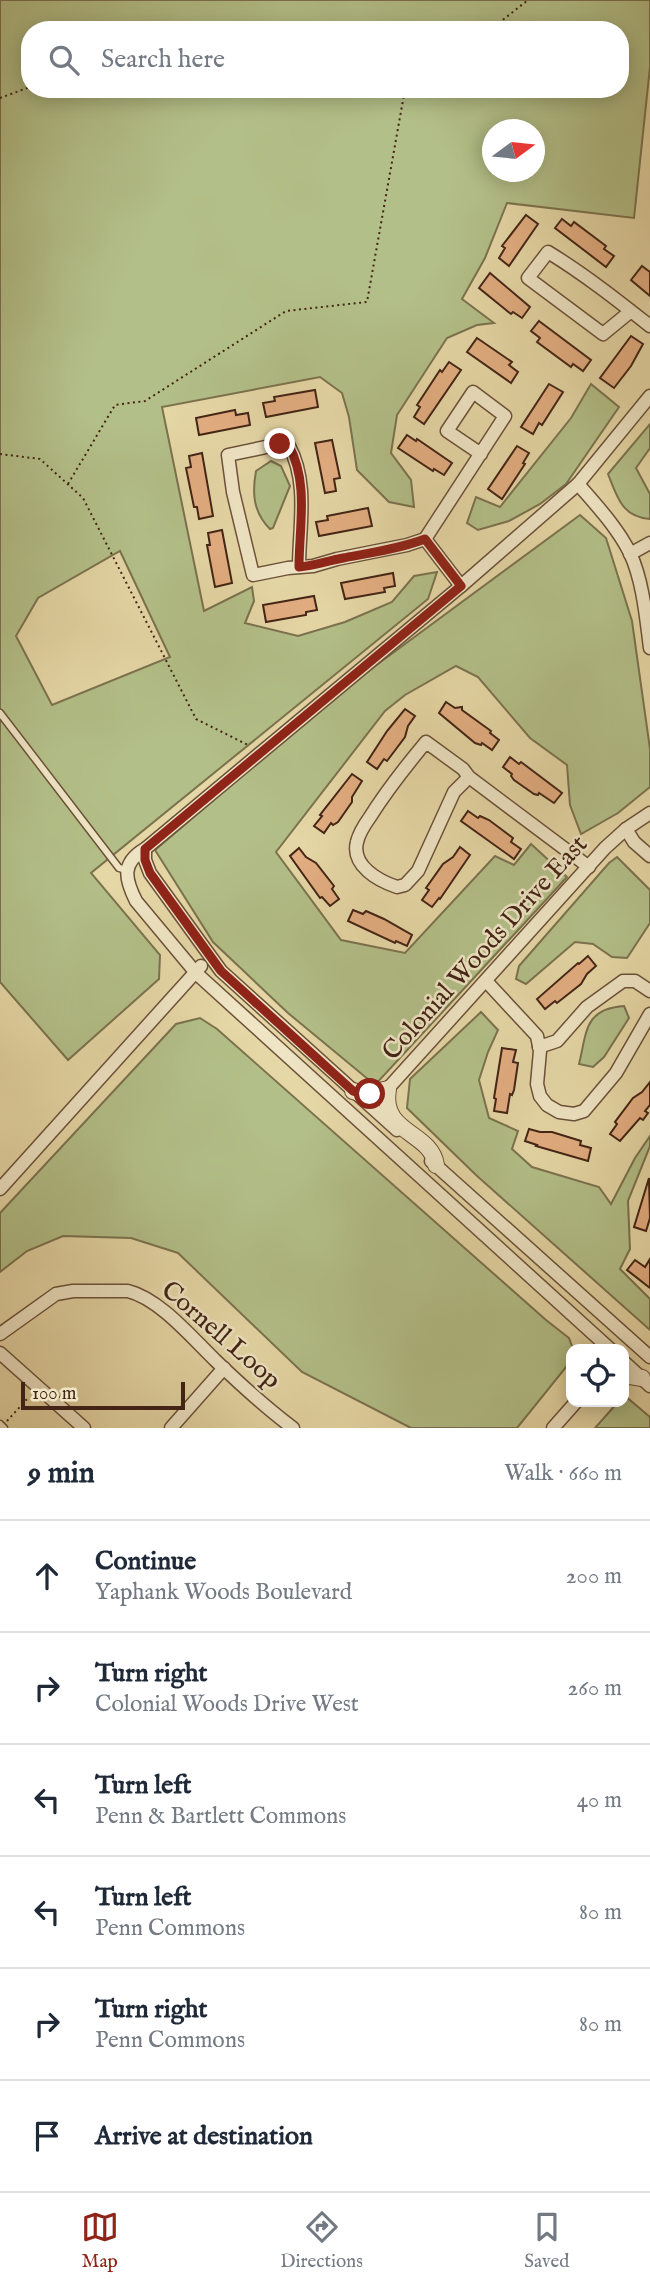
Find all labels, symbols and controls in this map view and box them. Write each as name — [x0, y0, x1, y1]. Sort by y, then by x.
search box — [21, 21, 629, 98]
icon: search — [45, 41, 83, 79]
text: Search here — [101, 43, 225, 76]
north arrow — [482, 119, 545, 182]
route end — [264, 428, 295, 459]
street label: Colonial Woods Drive East — [375, 828, 595, 1068]
route start — [354, 1078, 385, 1109]
street label: Cornell Loop — [154, 1274, 288, 1396]
map controls — [566, 1344, 629, 1407]
button: locate — [566, 1344, 629, 1407]
scale bar — [21, 1379, 186, 1411]
text: 100 m — [32, 1382, 76, 1406]
text: 9 min — [28, 1455, 95, 1493]
text: Walk · 660 m — [504, 1459, 622, 1488]
text: Continue — [95, 1545, 196, 1578]
icon: ahead — [28, 1557, 66, 1595]
text: 200 m — [566, 1562, 622, 1591]
text: Yaphank Woods Boulevard — [95, 1578, 352, 1607]
text: Turn right — [95, 1657, 208, 1690]
icon: right — [28, 1669, 66, 1707]
text: 260 m — [567, 1674, 622, 1703]
text: Colonial Woods Drive West — [95, 1690, 359, 1719]
text: Turn left — [95, 1769, 192, 1802]
icon: left — [28, 1781, 66, 1819]
text: 40 m — [577, 1786, 622, 1815]
text: Penn & Bartlett Commons — [95, 1802, 346, 1831]
text: Turn left — [95, 1881, 192, 1914]
icon: left — [28, 1893, 66, 1931]
text: 80 m — [579, 1898, 622, 1927]
text: Penn Commons — [95, 1914, 245, 1943]
text: Turn right — [95, 1993, 208, 2026]
icon: right — [28, 2005, 66, 2043]
text: 80 m — [579, 2010, 622, 2039]
text: Penn Commons — [95, 2026, 245, 2055]
icon: arrive — [28, 2117, 66, 2155]
text: Arrive at destination — [95, 2120, 313, 2153]
tab: Map — [81, 2208, 119, 2274]
tab: Directions — [280, 2208, 363, 2274]
tab: Saved — [524, 2208, 569, 2274]

